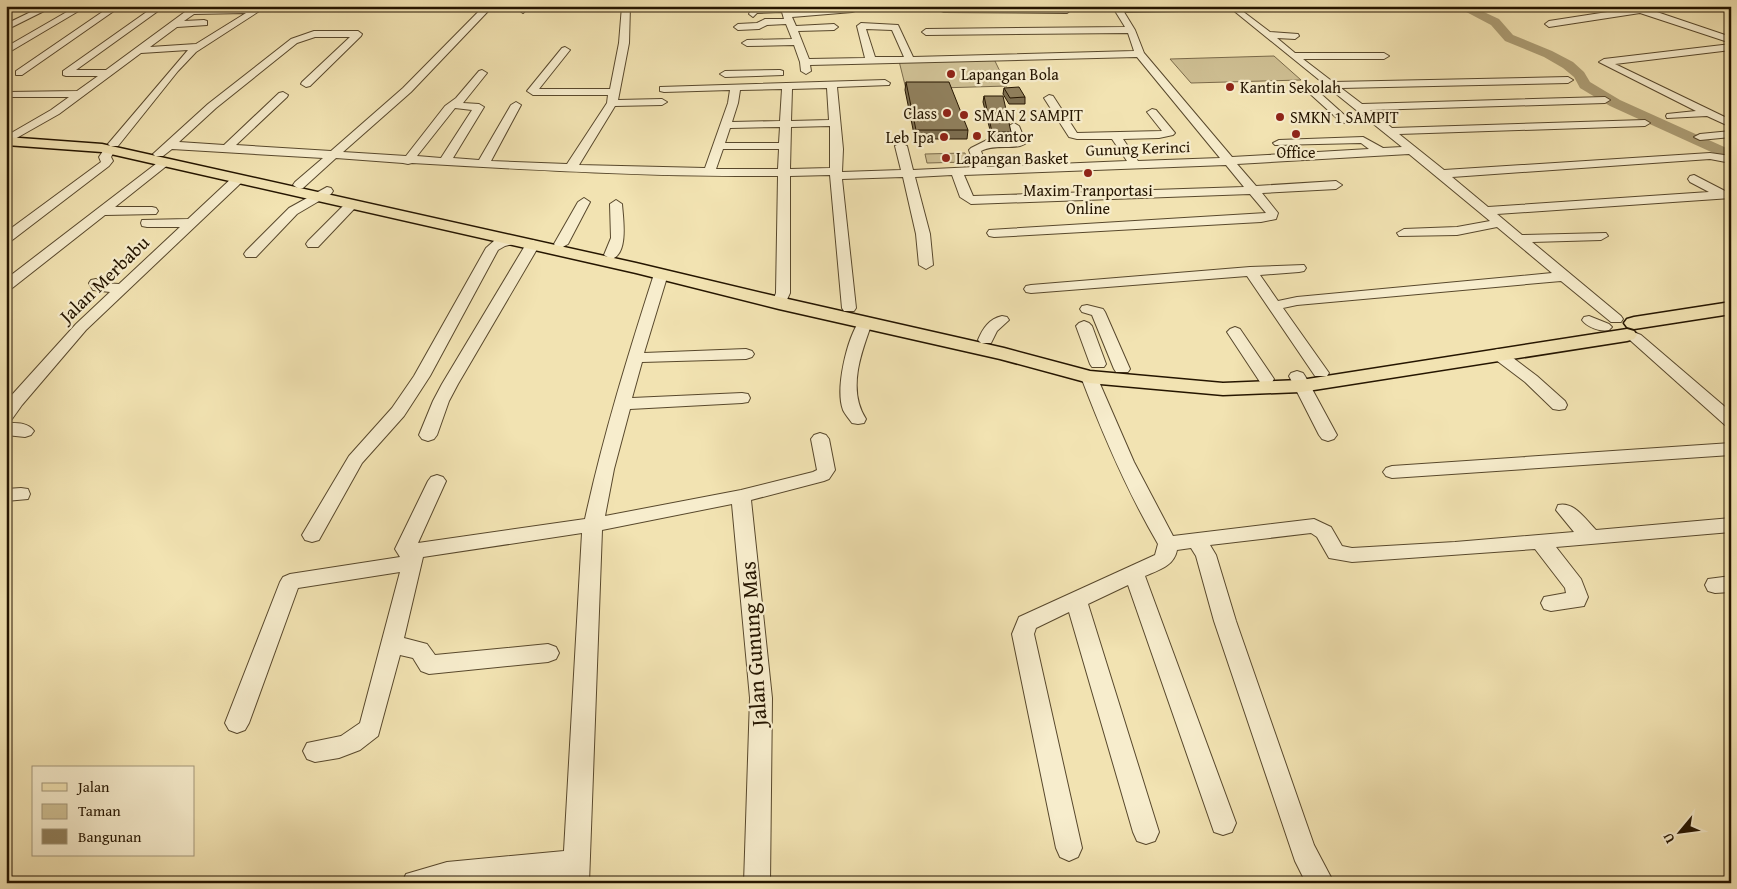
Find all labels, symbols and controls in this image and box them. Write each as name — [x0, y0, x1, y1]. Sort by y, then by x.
place label: Lapangan Bola — [961, 62, 1059, 86]
marker: Lapangan Bola — [945, 68, 957, 80]
place label: Kantin Sekolah — [1240, 75, 1341, 99]
marker: Kantin Sekolah — [1224, 81, 1236, 93]
place label: Class — [904, 101, 937, 125]
place label: SMAN 2 SAMPIT — [974, 103, 1083, 127]
place label: SMKN 1 SAMPIT — [1290, 105, 1399, 129]
marker: Class — [941, 107, 953, 119]
marker: SMAN 2 SAMPIT — [958, 109, 970, 121]
marker: SMKN 1 SAMPIT — [1274, 111, 1286, 123]
place label: Kantor — [987, 124, 1034, 148]
place label: Leb Ipa — [886, 125, 934, 149]
marker: Office — [1290, 128, 1302, 140]
marker: Kantor — [971, 130, 983, 142]
marker: Leb Ipa — [938, 131, 950, 143]
street label: Gunung Kerinci — [1085, 134, 1191, 162]
place label: Office — [1276, 140, 1316, 164]
place label: Lapangan Basket — [956, 146, 1069, 170]
marker: Lapangan Basket — [940, 152, 952, 164]
marker: Maxim Tranportasi Online — [1082, 167, 1094, 179]
place label: Maxim Tranportasi Online — [1023, 178, 1153, 220]
street label: Jalan Merbabu — [51, 228, 156, 331]
street label: Jalan Gunung Mas — [731, 560, 775, 731]
legend — [32, 766, 195, 856]
text: Jalan — [76, 776, 110, 797]
text: Taman — [78, 800, 121, 821]
north arrow — [1654, 806, 1704, 856]
text: Bangunan — [78, 826, 142, 847]
text: U — [1657, 829, 1680, 847]

